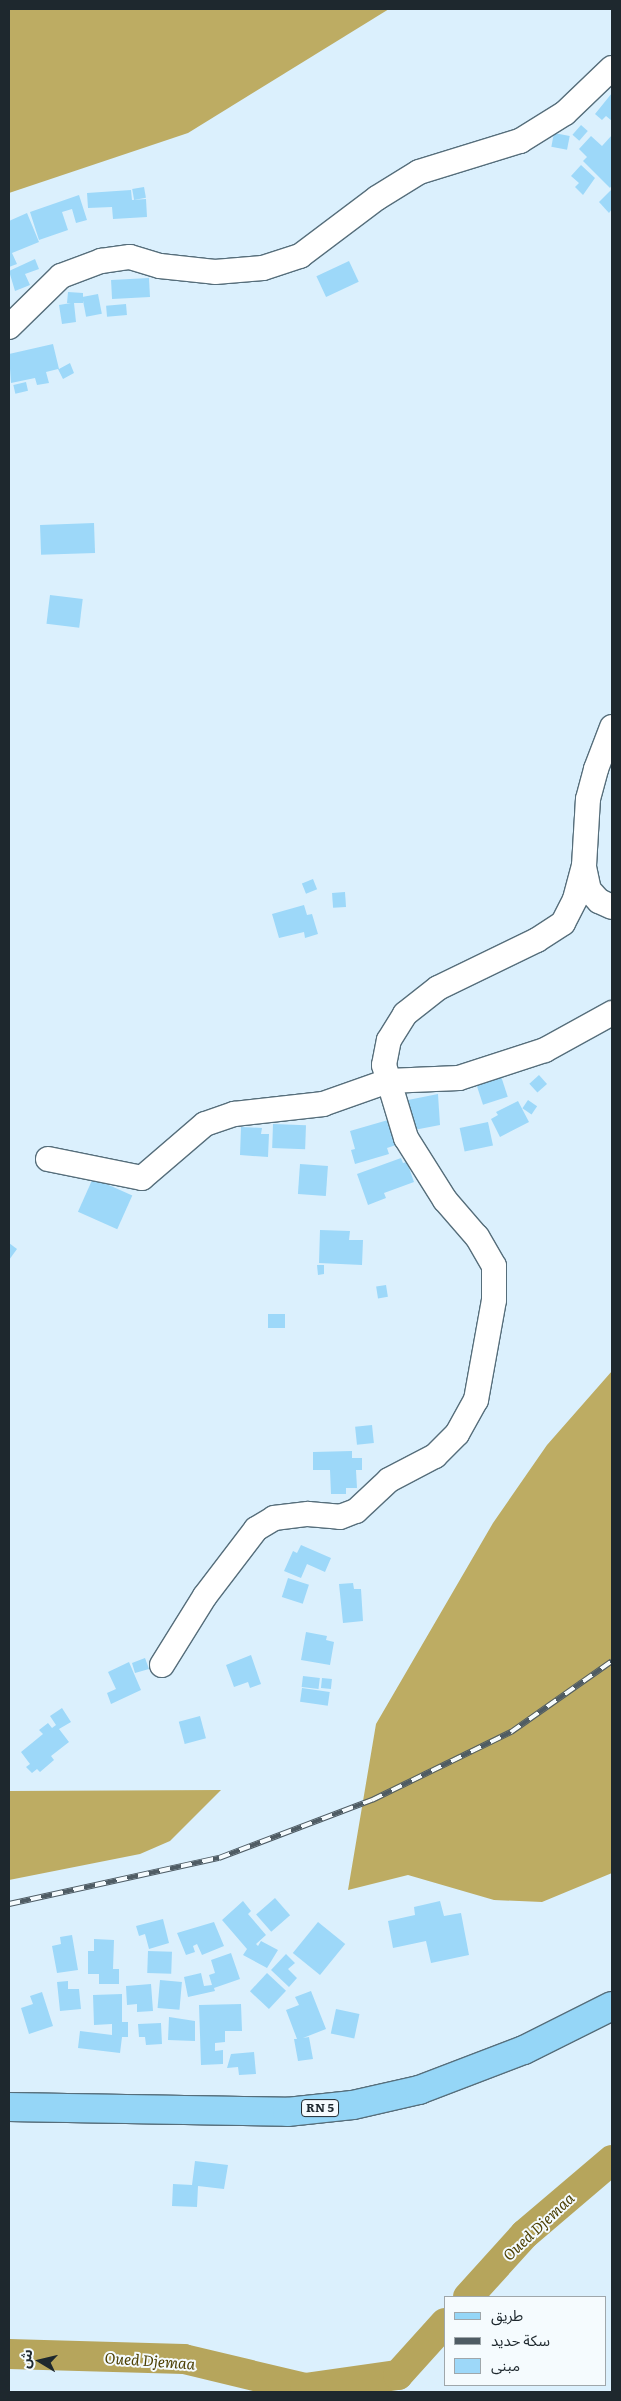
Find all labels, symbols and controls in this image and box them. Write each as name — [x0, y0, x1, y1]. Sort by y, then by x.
road number: RN 5 — [300, 2098, 340, 2118]
water label: Oued Djemaa — [499, 2188, 577, 2264]
legend — [444, 2296, 606, 2386]
text: طريق — [491, 2303, 523, 2326]
text: سكة حديد — [491, 2328, 550, 2351]
north arrow — [15, 2336, 65, 2386]
text: ش — [14, 2348, 37, 2370]
water label: Oued Djemaa — [104, 2348, 196, 2372]
text: مبنى — [491, 2353, 520, 2376]

